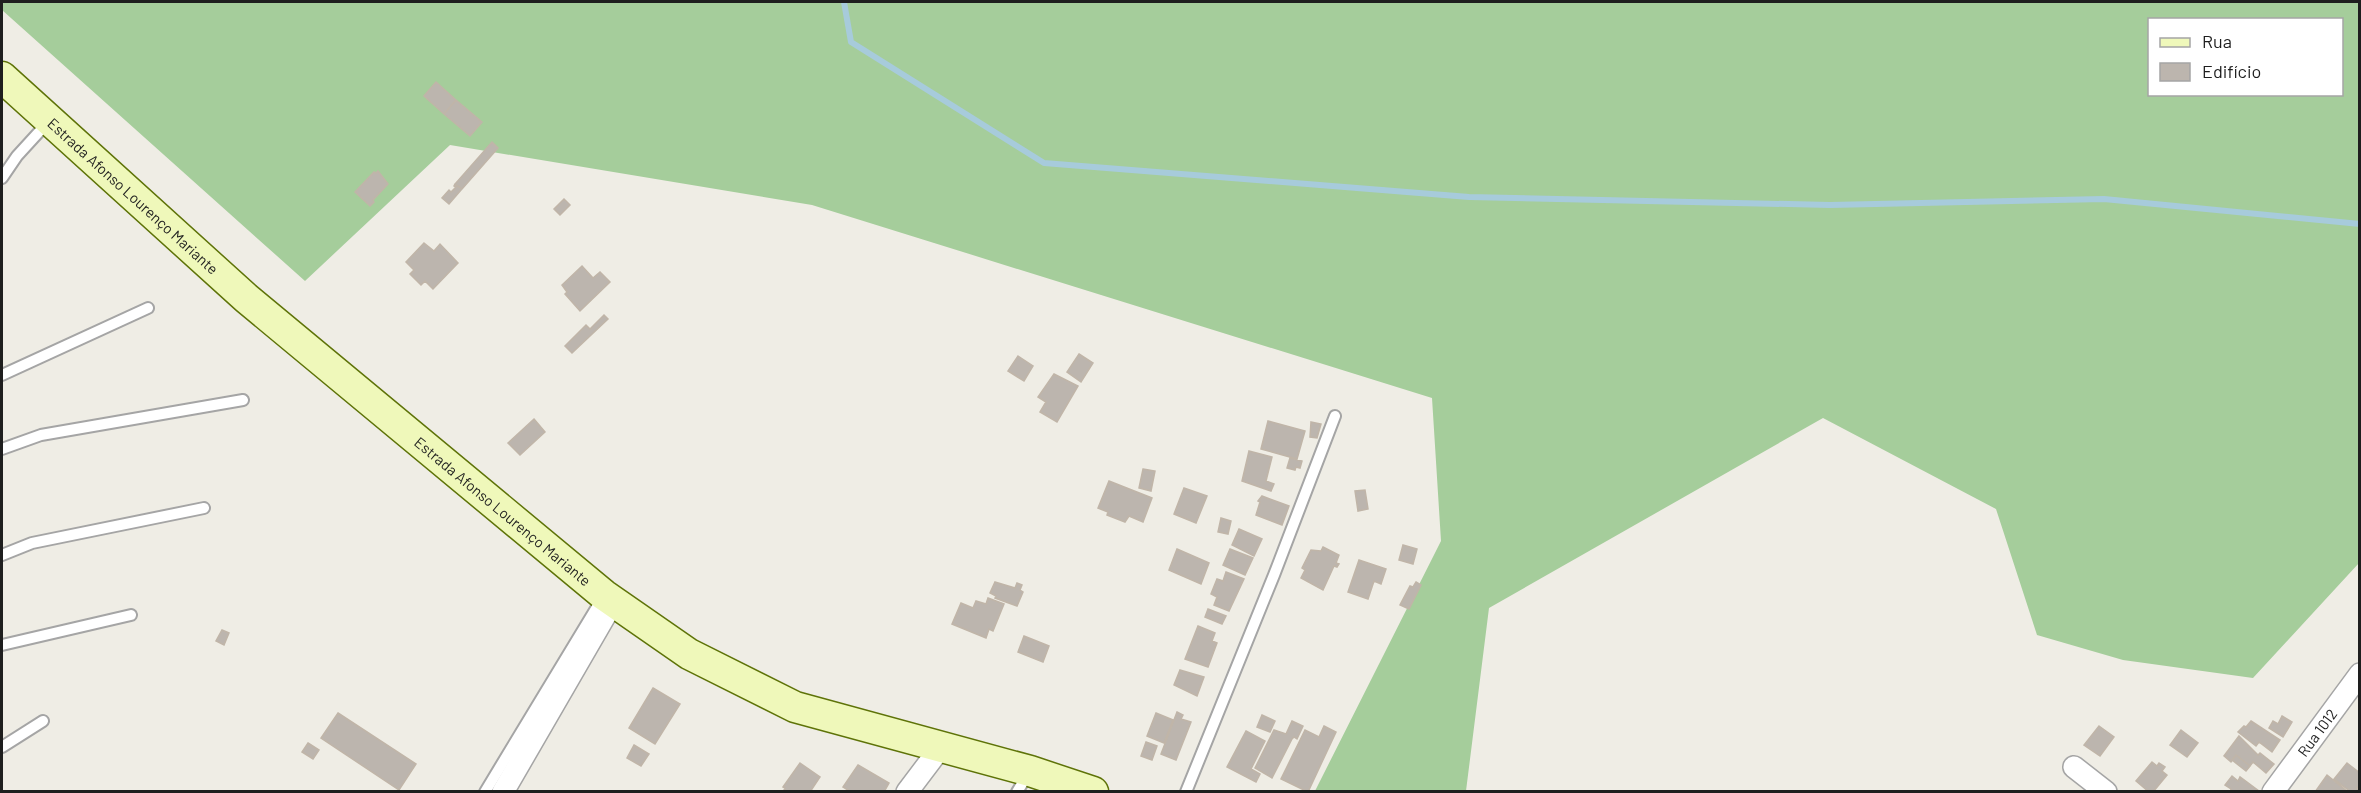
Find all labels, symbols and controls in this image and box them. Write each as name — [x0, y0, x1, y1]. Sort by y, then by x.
legend — [2148, 18, 2343, 96]
text: Rua — [2202, 30, 2232, 52]
text: Edifício — [2202, 60, 2261, 82]
street label: Estrada Afonso Lourenço Mariante — [44, 114, 222, 278]
street label: Estrada Afonso Lourenço Mariante — [411, 433, 595, 590]
street label: Rua 1012 — [2293, 705, 2340, 760]

